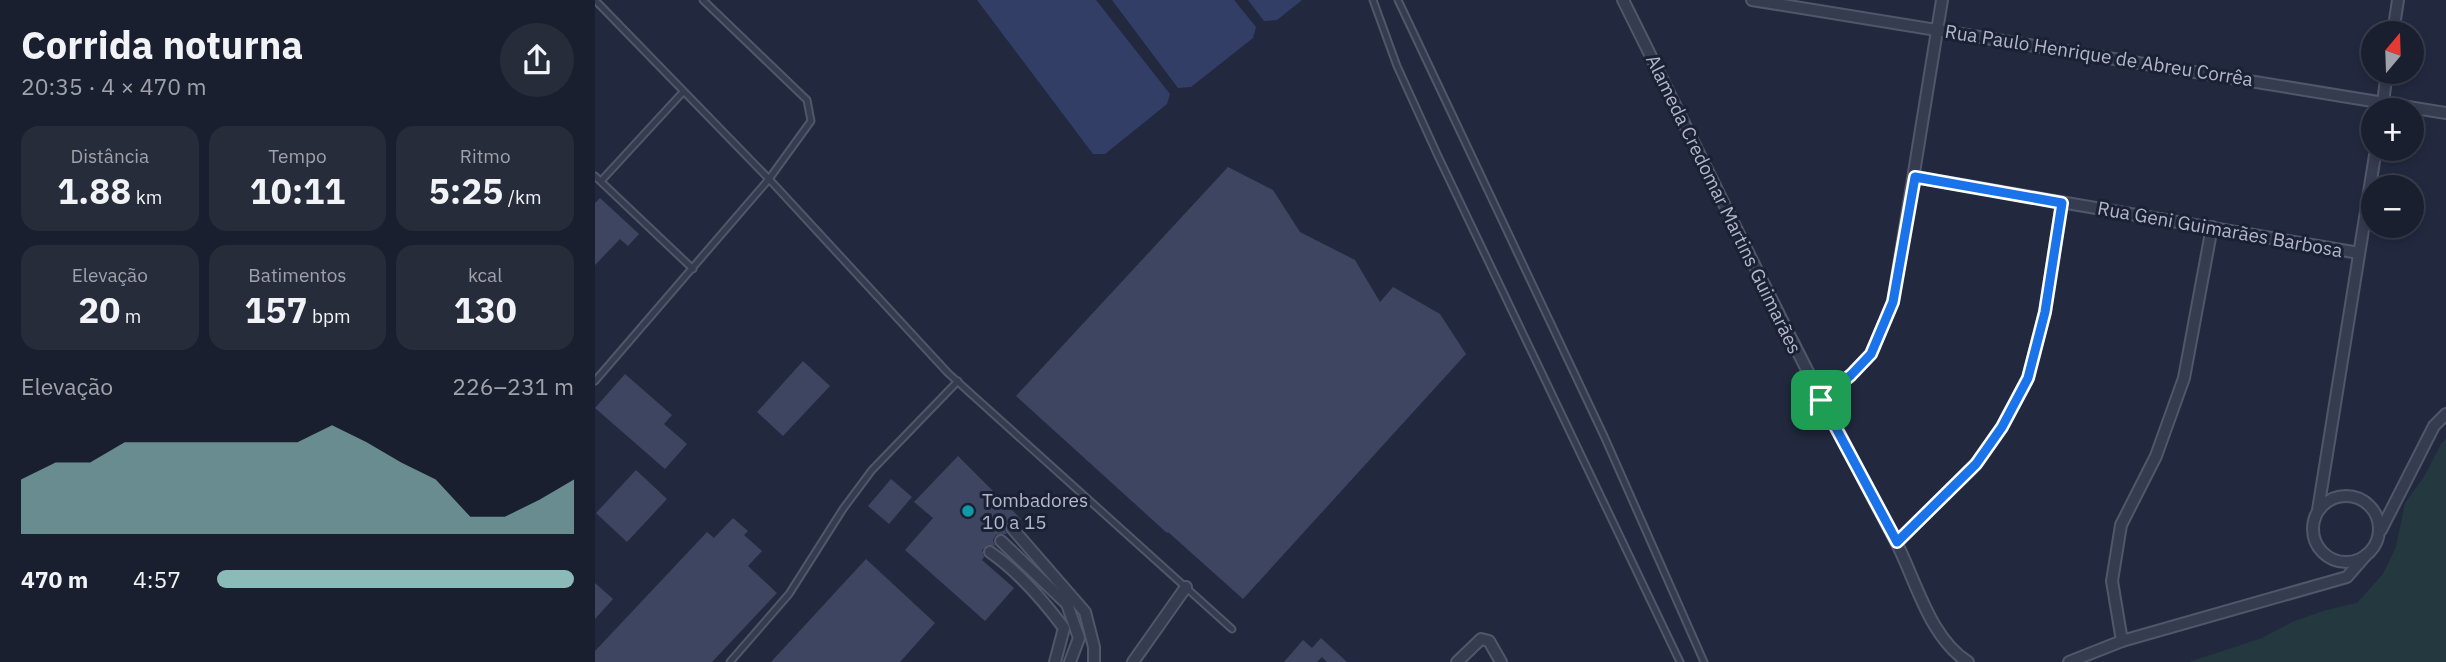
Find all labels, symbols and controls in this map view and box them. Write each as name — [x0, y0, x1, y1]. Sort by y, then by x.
street label: Rua Paulo Henrique de Abreu Corrêa — [1943, 19, 2255, 91]
text: Corrida noturna — [21, 20, 303, 69]
north arrow — [2361, 21, 2424, 84]
map controls — [2361, 21, 2424, 238]
button: share — [500, 23, 574, 97]
street label: Alameda Credomar Martins Guimarães — [1641, 50, 1807, 358]
text: 20:35 · 4 × 470 m — [21, 71, 207, 101]
button: + — [2361, 98, 2424, 161]
text: Distância — [70, 144, 149, 168]
text: Tempo — [268, 144, 327, 168]
text: Ritmo — [460, 144, 511, 168]
text: 1.88 — [57, 168, 131, 214]
text: 10:11 — [250, 168, 345, 214]
text: 5:25 — [429, 168, 503, 214]
button: − — [2361, 175, 2424, 238]
text: km — [131, 185, 162, 209]
text: /km — [503, 185, 542, 209]
street label: Rua Geni Guimarães Barbosa — [2096, 196, 2344, 262]
text: Elevação — [72, 263, 148, 287]
text: Batimentos — [248, 263, 347, 287]
text: kcal — [468, 263, 502, 287]
text: 20 — [78, 287, 120, 333]
text: 157 — [244, 287, 307, 333]
text: 130 — [454, 287, 517, 333]
text: m — [120, 304, 141, 328]
text: bpm — [307, 304, 351, 328]
pin — [1791, 370, 1851, 430]
text: Elevação — [21, 371, 113, 401]
text: 226–231 m — [452, 371, 574, 401]
icon: arrive — [1802, 381, 1840, 419]
place label: Tombadores 10 a 15 — [982, 488, 1088, 534]
marker: Tombadores 10 a 15 — [960, 503, 976, 519]
text: 470 m — [21, 564, 88, 594]
text: 4:57 — [133, 564, 181, 594]

